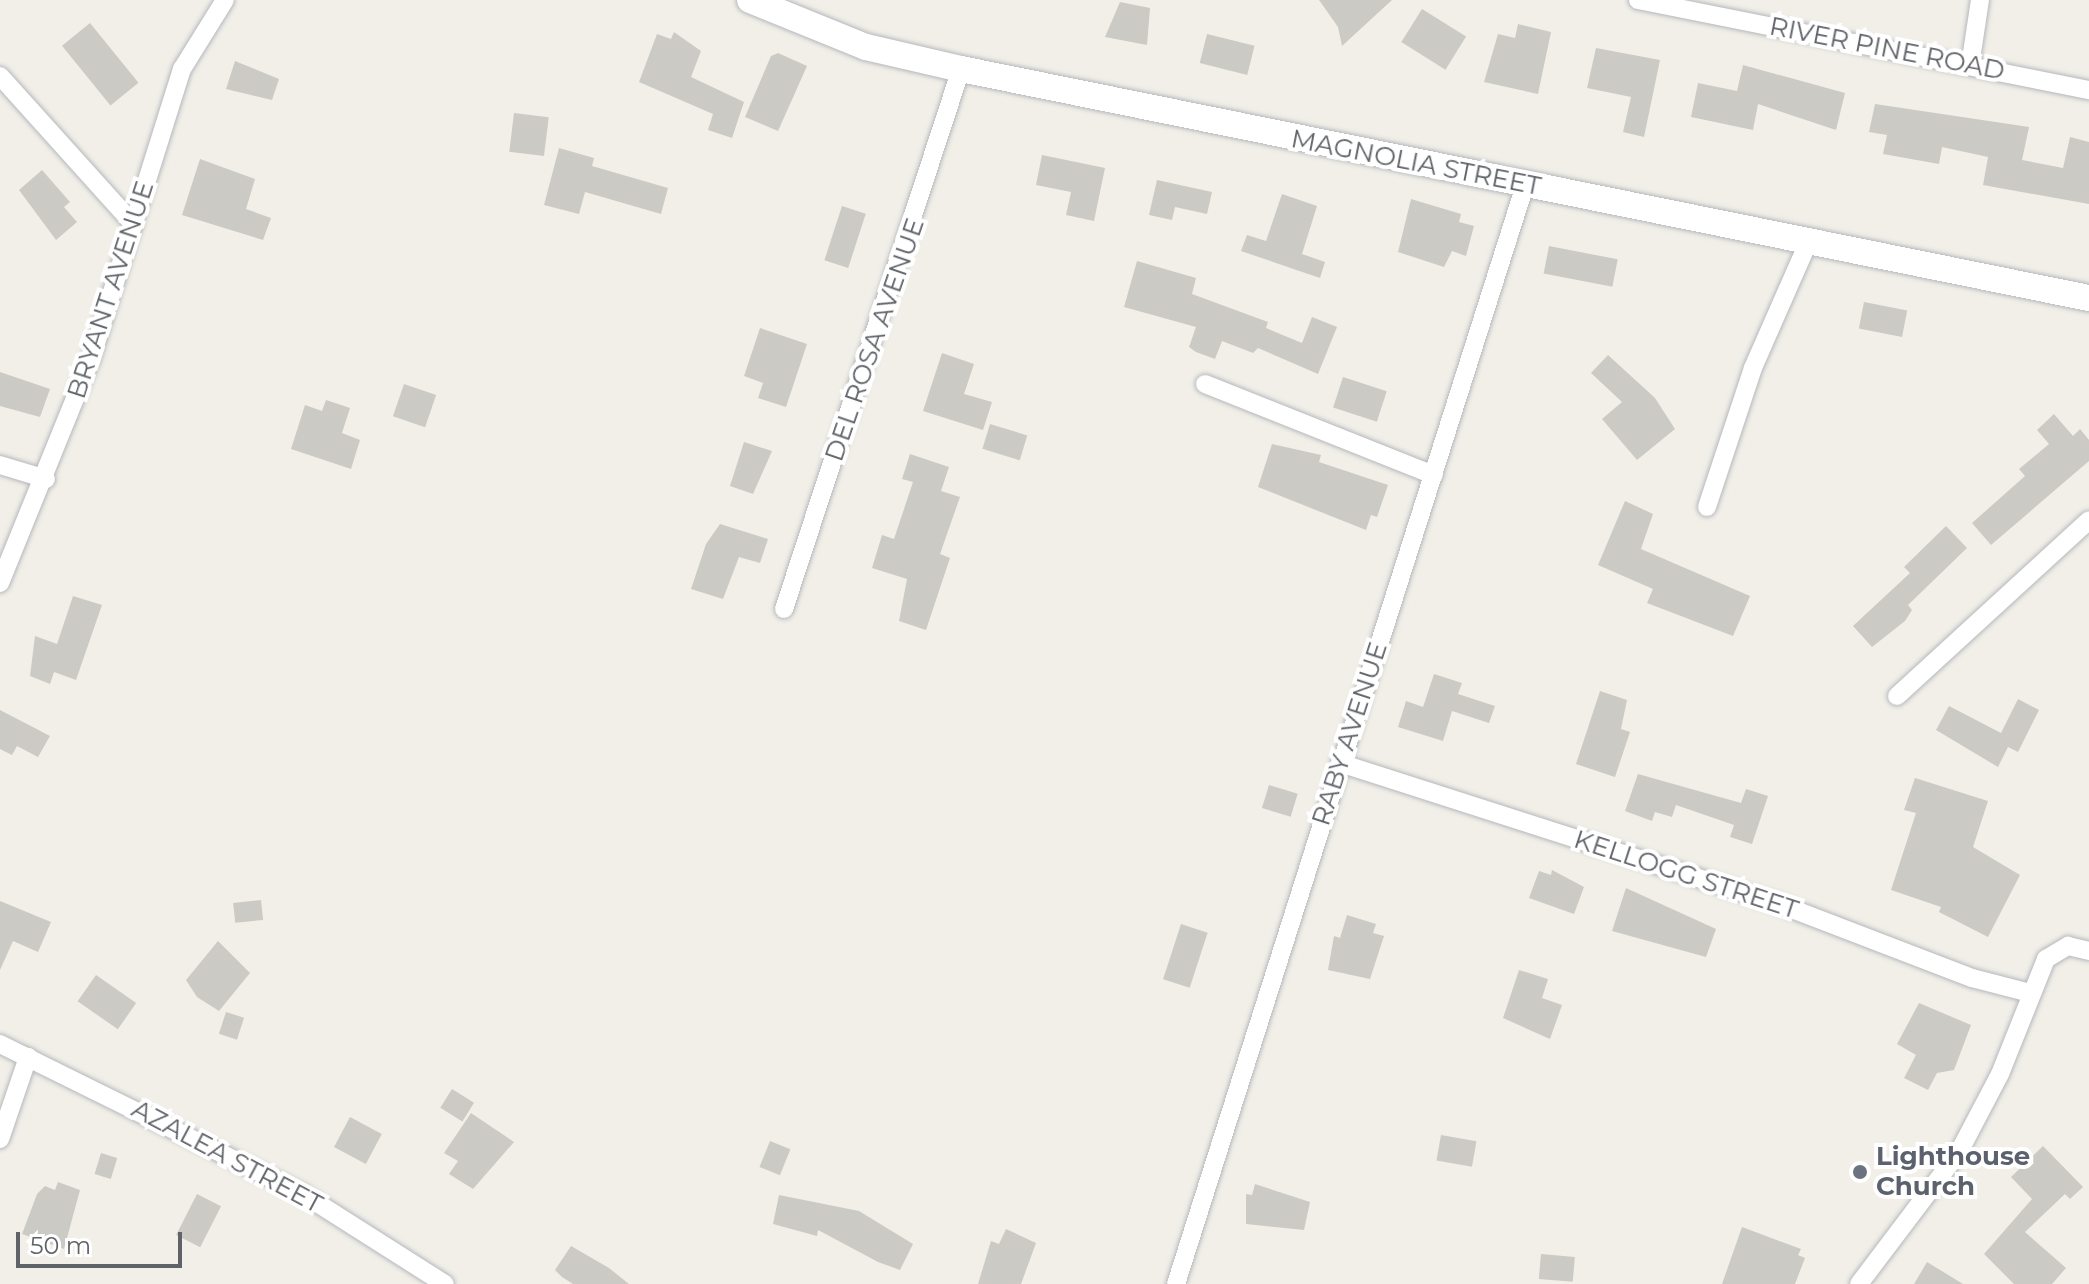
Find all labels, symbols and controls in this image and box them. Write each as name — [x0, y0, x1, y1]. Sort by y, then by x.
street label: RIVER PINE ROAD — [1767, 11, 2007, 87]
street label: MAGNOLIA STREET — [1288, 123, 1544, 203]
street label: BRYANT AVENUE — [61, 177, 161, 403]
street label: DEL ROSA AVENUE — [819, 214, 931, 466]
street label: RABY AVENUE — [1306, 638, 1394, 830]
street label: KELLOGG STREET — [1570, 824, 1802, 926]
street label: AZALEA STREET — [126, 1094, 328, 1220]
place label: Lighthouse Church — [1876, 1141, 2030, 1202]
marker: Lighthouse Church — [1851, 1163, 1869, 1181]
scale bar — [20, 1216, 186, 1266]
text: 50 m — [30, 1231, 91, 1260]

